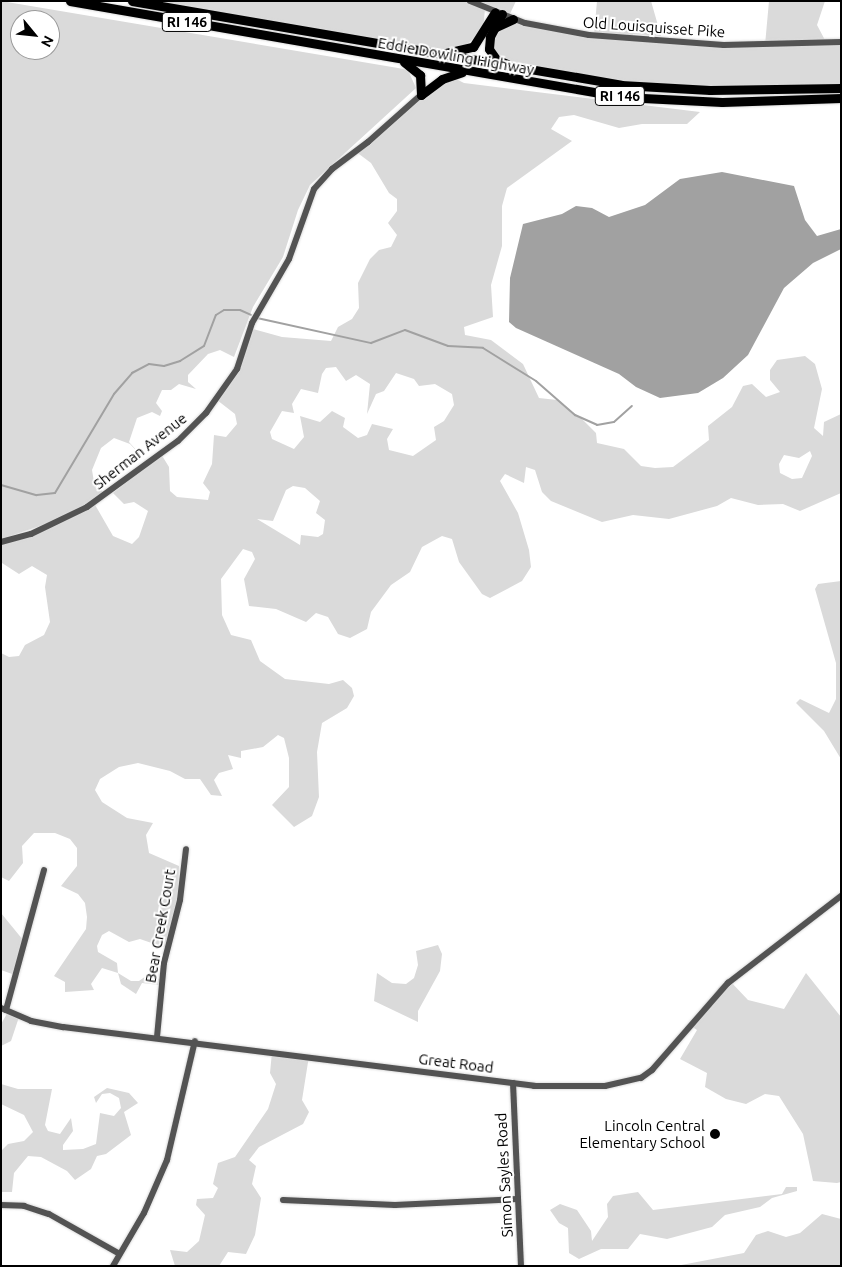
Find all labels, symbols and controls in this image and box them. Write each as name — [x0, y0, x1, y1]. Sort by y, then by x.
north arrow — [10, 10, 60, 60]
road number: RI 146 — [161, 11, 213, 34]
street label: Old Louisquisset Pike — [582, 13, 726, 41]
text: N — [38, 33, 57, 50]
street label: Eddie Dowling Highway — [377, 33, 535, 79]
road number: RI 146 — [594, 84, 646, 108]
street label: Sherman Avenue — [90, 409, 190, 493]
street label: Bear Creek Court — [141, 868, 179, 984]
street label: Great Road — [417, 1049, 495, 1077]
street label: Simon Sayles Road — [492, 1112, 516, 1238]
place label: Lincoln Central Elementary School — [579, 1116, 705, 1151]
marker: Lincoln Central Elementary School — [709, 1128, 721, 1140]

